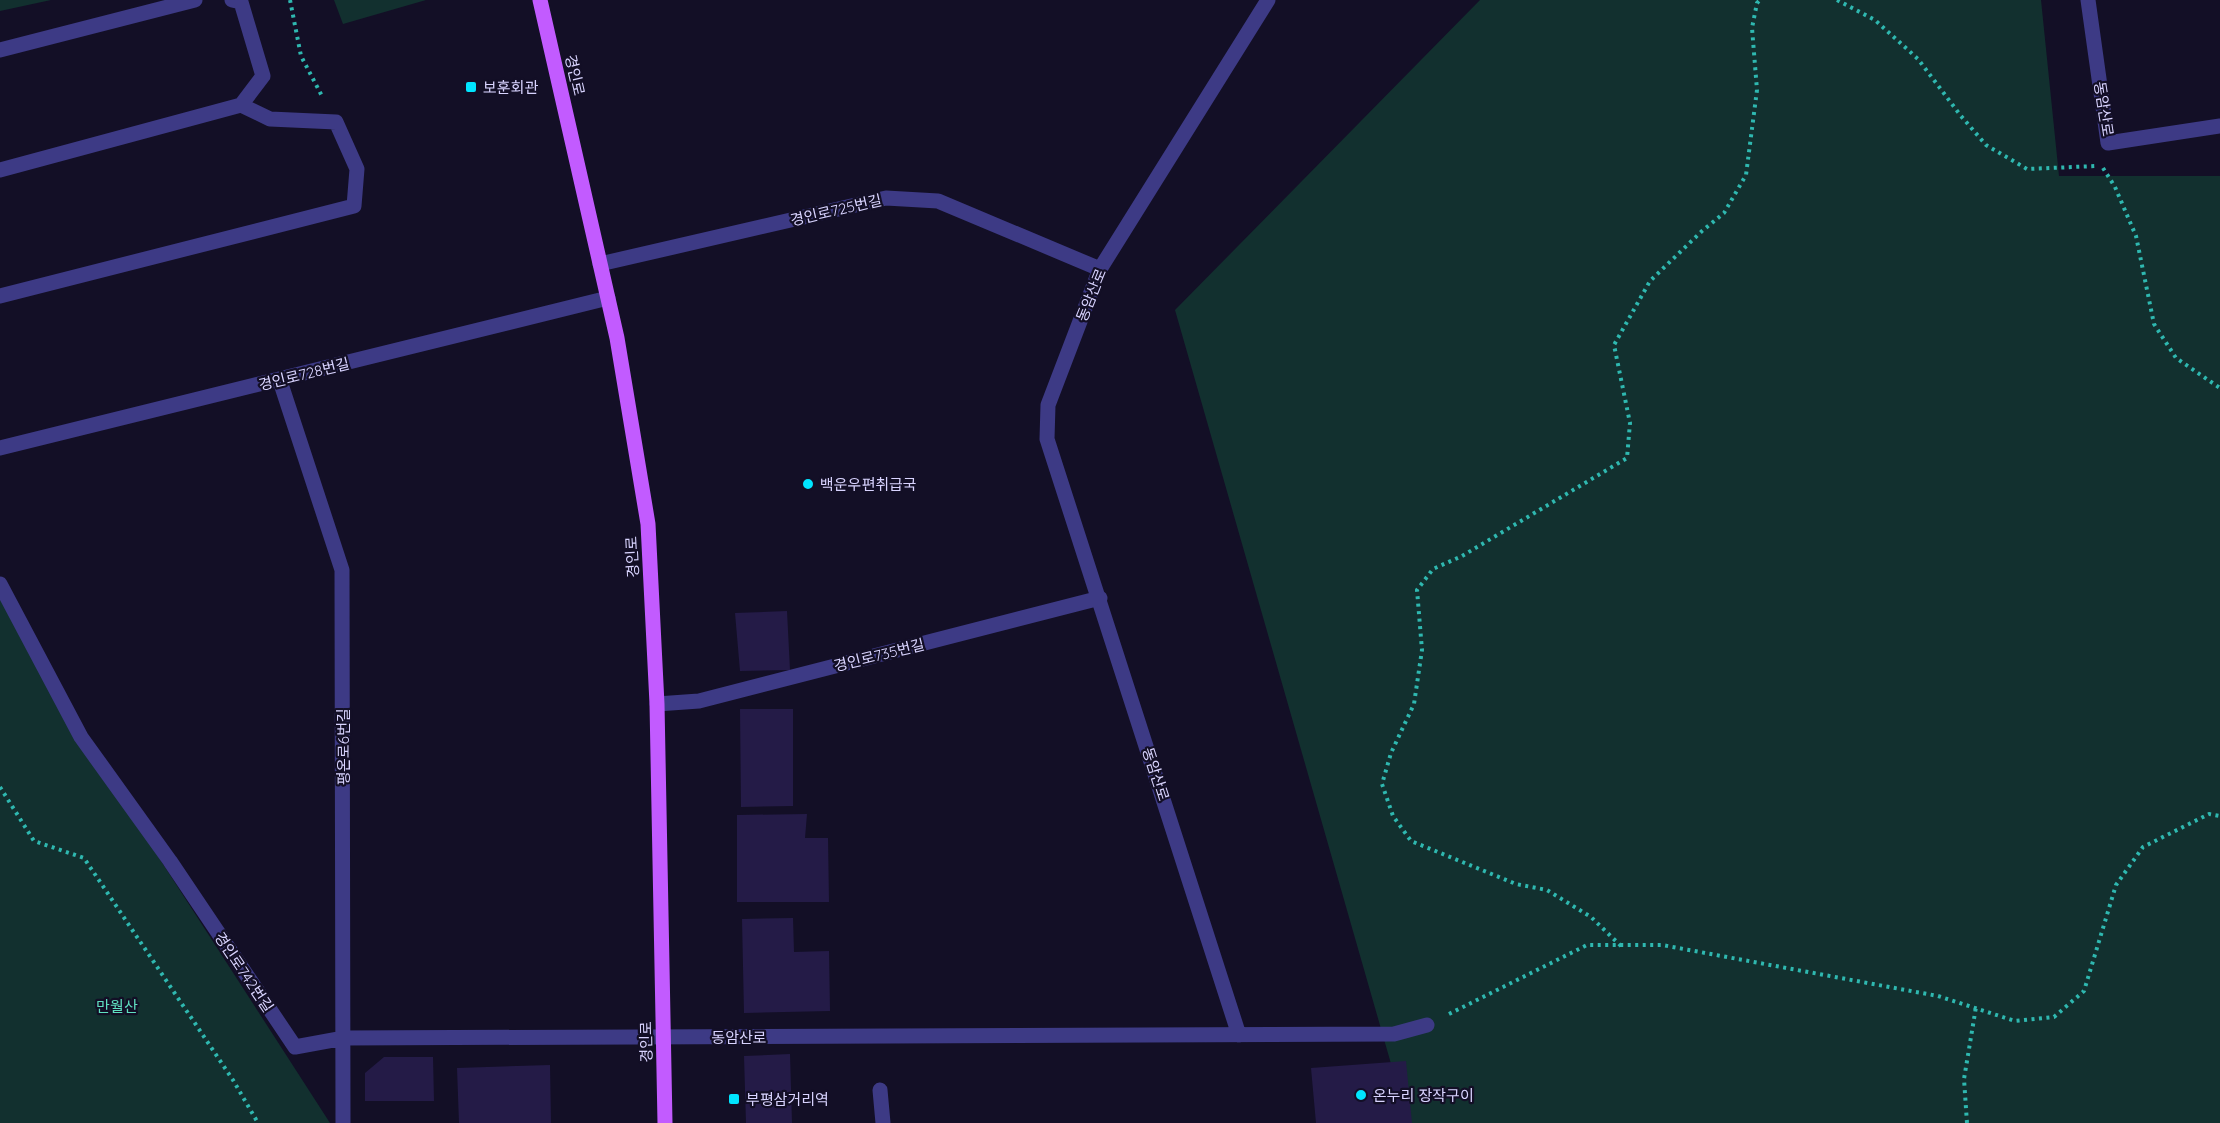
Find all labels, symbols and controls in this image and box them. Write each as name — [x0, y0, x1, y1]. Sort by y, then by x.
street label: 경인로 — [561, 53, 589, 97]
place label: 보훈회관 — [483, 78, 538, 97]
marker: 보훈회관 — [464, 80, 478, 94]
street label: 동암산로 — [2090, 80, 2118, 138]
street label: 경인로725번길 — [788, 190, 884, 230]
street label: 동암산로 — [1072, 266, 1110, 324]
street label: 경인로728번길 — [257, 354, 351, 394]
place label: 백운우편취급국 — [820, 475, 917, 494]
marker: 백운우편취급국 — [801, 477, 815, 491]
street label: 경인로 — [621, 536, 643, 578]
street label: 경인로735번길 — [832, 635, 926, 675]
street label: 평온로6번길 — [334, 708, 353, 786]
street label: 동암산로 — [1138, 745, 1174, 803]
street label: 경인로742번길 — [210, 928, 278, 1016]
park label: 만월산 — [96, 997, 138, 1016]
street label: 경인로 — [636, 1021, 656, 1063]
street label: 동암산로 — [711, 1028, 767, 1047]
place label: 온누리 장작구이 — [1373, 1086, 1474, 1105]
marker: 온누리 장작구이 — [1354, 1088, 1368, 1102]
place label: 부평삼거리역 — [746, 1090, 829, 1109]
marker: 부평삼거리역 — [727, 1092, 741, 1106]

